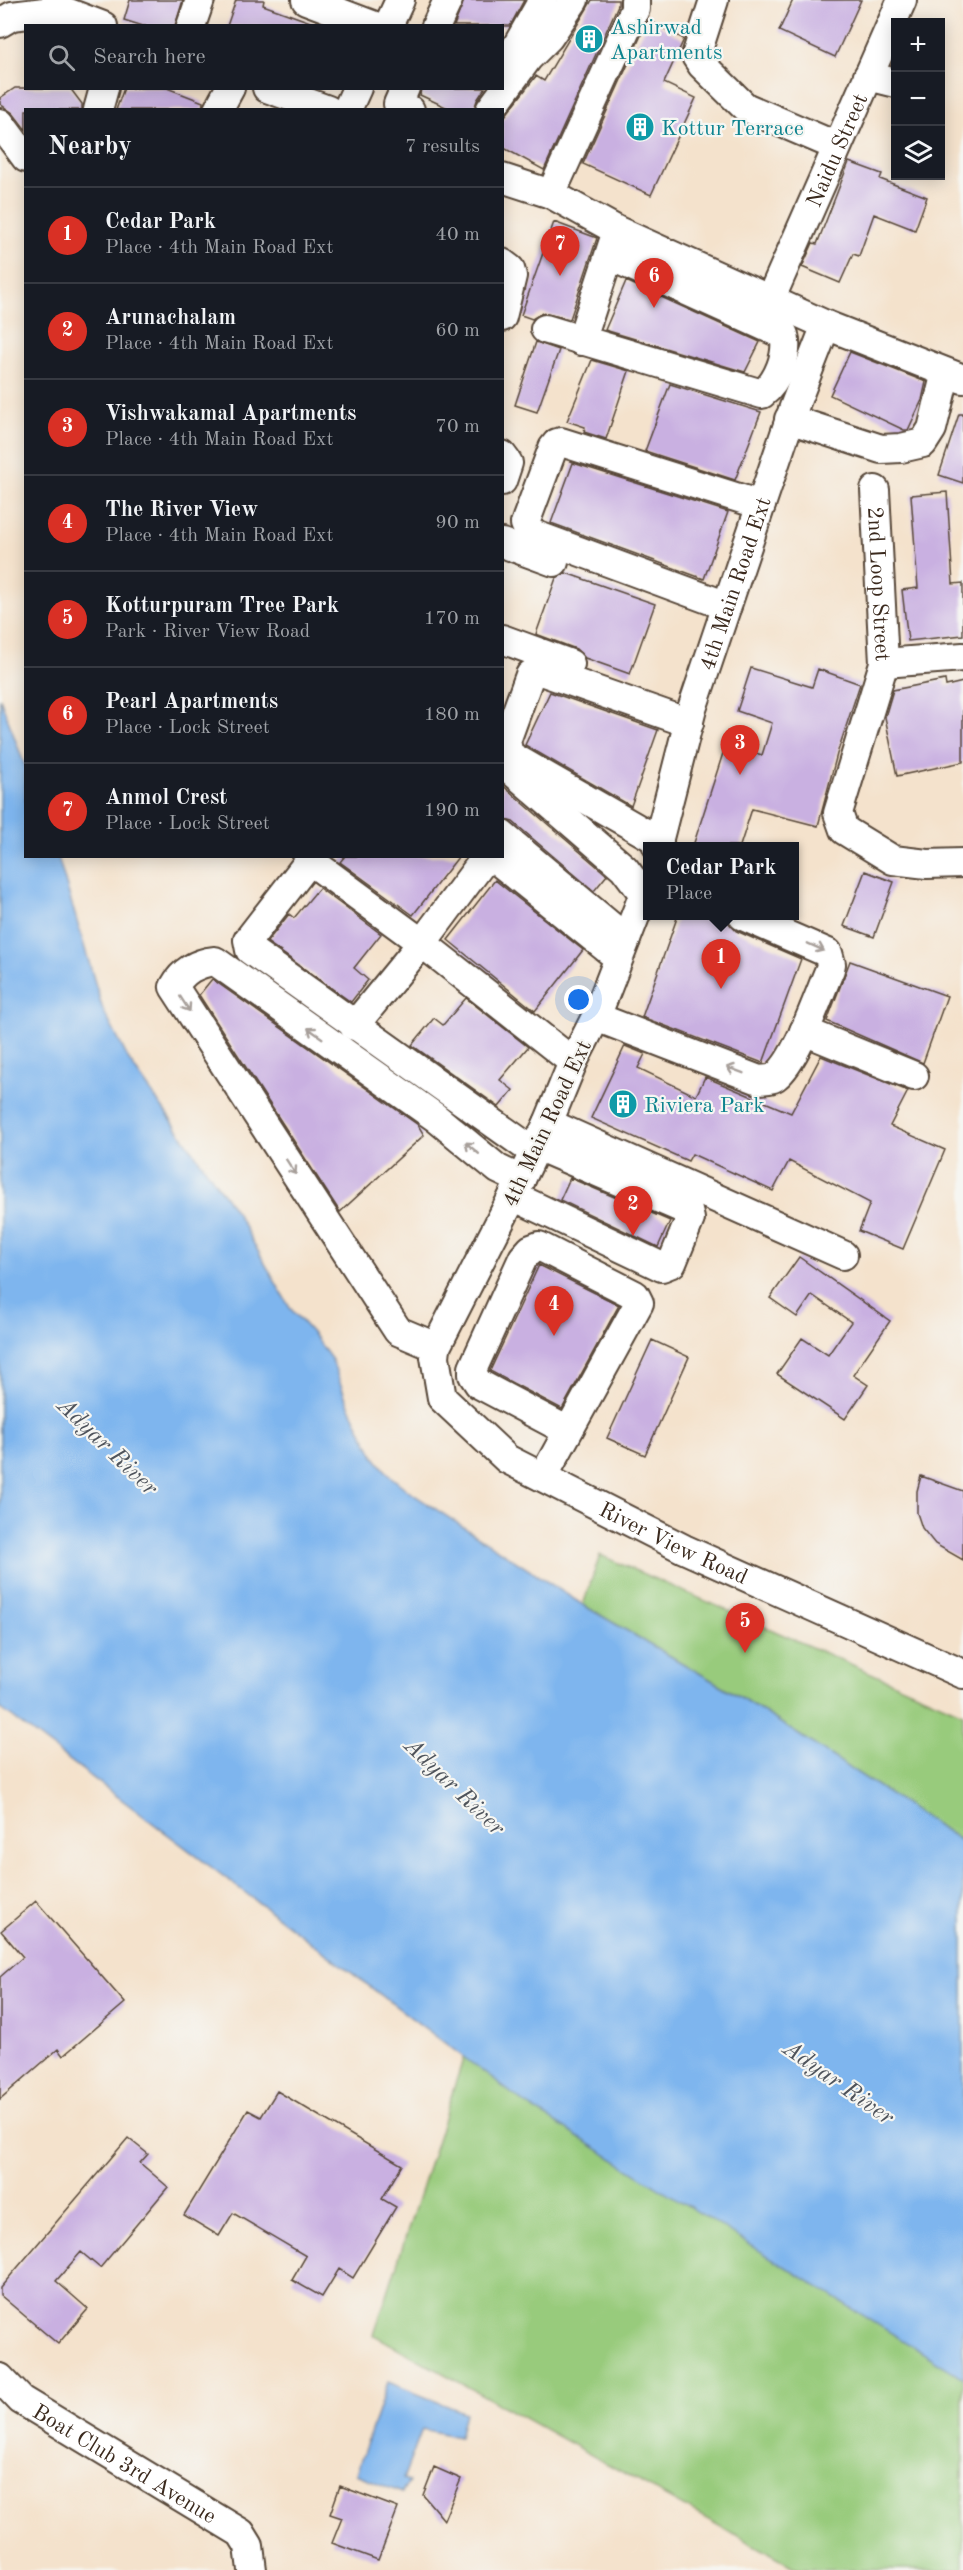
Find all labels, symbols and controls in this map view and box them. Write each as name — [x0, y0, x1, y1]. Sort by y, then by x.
place label: Ashirwad Apartments — [610, 17, 723, 64]
map controls — [891, 18, 945, 180]
button: + — [891, 18, 945, 72]
building icon: Ashirwad Apartments — [573, 23, 605, 55]
search box — [24, 24, 504, 90]
icon: search — [45, 41, 78, 74]
text: Search here — [93, 46, 206, 68]
button: − — [891, 72, 945, 126]
street label: Naidu Street — [803, 91, 872, 211]
building icon: Kottur Terrace — [624, 111, 656, 143]
place label: Kottur Terrace — [661, 118, 804, 140]
button: layers — [891, 126, 945, 180]
text: Nearby — [48, 134, 132, 160]
text: 7 results — [405, 137, 480, 157]
text: Cedar Park — [105, 211, 216, 233]
text: 1 — [62, 225, 73, 245]
text: 40 m — [435, 225, 480, 245]
pin: 7 — [540, 226, 580, 276]
text: Place · 4th Main Road Ext — [105, 238, 333, 258]
pin: 6 — [634, 258, 674, 308]
text: Arunachalam — [105, 307, 236, 329]
text: 2 — [62, 321, 73, 341]
text: 60 m — [435, 321, 480, 341]
text: Place · 4th Main Road Ext — [105, 334, 333, 354]
text: Vishwakamal Apartments — [105, 403, 356, 425]
text: 3 — [62, 417, 73, 437]
text: 70 m — [435, 417, 480, 437]
text: Place · 4th Main Road Ext — [105, 430, 333, 450]
street label: 4th Main Road Ext — [697, 495, 776, 674]
text: The River View — [105, 499, 258, 521]
street label: 2nd Loop Street — [863, 506, 893, 662]
text: 4 — [62, 513, 73, 533]
text: 90 m — [435, 513, 480, 533]
text: Place · 4th Main Road Ext — [105, 526, 333, 546]
text: Kotturpuram Tree Park — [105, 595, 339, 617]
text: 5 — [62, 609, 73, 629]
text: 170 m — [424, 609, 480, 629]
text: Park · River View Road — [105, 622, 310, 642]
text: Pearl Apartments — [105, 691, 278, 713]
text: 6 — [62, 705, 73, 725]
text: 180 m — [424, 705, 480, 725]
text: Place · Lock Street — [105, 718, 270, 738]
pin: 3 — [720, 726, 760, 775]
text: Anmol Crest — [105, 787, 227, 809]
text: 7 — [62, 801, 73, 821]
text: 190 m — [424, 801, 480, 821]
text: Place · Lock Street — [105, 814, 270, 834]
popup — [643, 842, 799, 920]
text: Cedar Park — [665, 857, 777, 879]
text: Place — [665, 884, 712, 904]
pin: 1 — [702, 940, 740, 989]
one-way arrow — [807, 943, 825, 954]
your location — [564, 985, 593, 1014]
one-way arrow — [179, 995, 191, 1012]
one-way arrow — [308, 1027, 324, 1039]
street label: 4th Main Road Ext — [500, 1037, 596, 1211]
one-way arrow — [726, 1064, 745, 1075]
building icon: Riviera Park — [607, 1088, 639, 1120]
place label: Riviera Park — [644, 1095, 765, 1117]
one-way arrow — [464, 1142, 480, 1155]
one-way arrow — [285, 1159, 297, 1175]
pin: 2 — [614, 1186, 652, 1236]
pin: 4 — [534, 1286, 574, 1336]
water label: Adyar River — [50, 1393, 162, 1501]
street label: River View Road — [595, 1499, 751, 1589]
pin: 5 — [726, 1604, 764, 1653]
water label: Adyar River — [397, 1733, 509, 1841]
water label: Adyar River — [776, 2036, 898, 2131]
street label: Boat Club 3rd Avenue — [28, 2401, 220, 2528]

